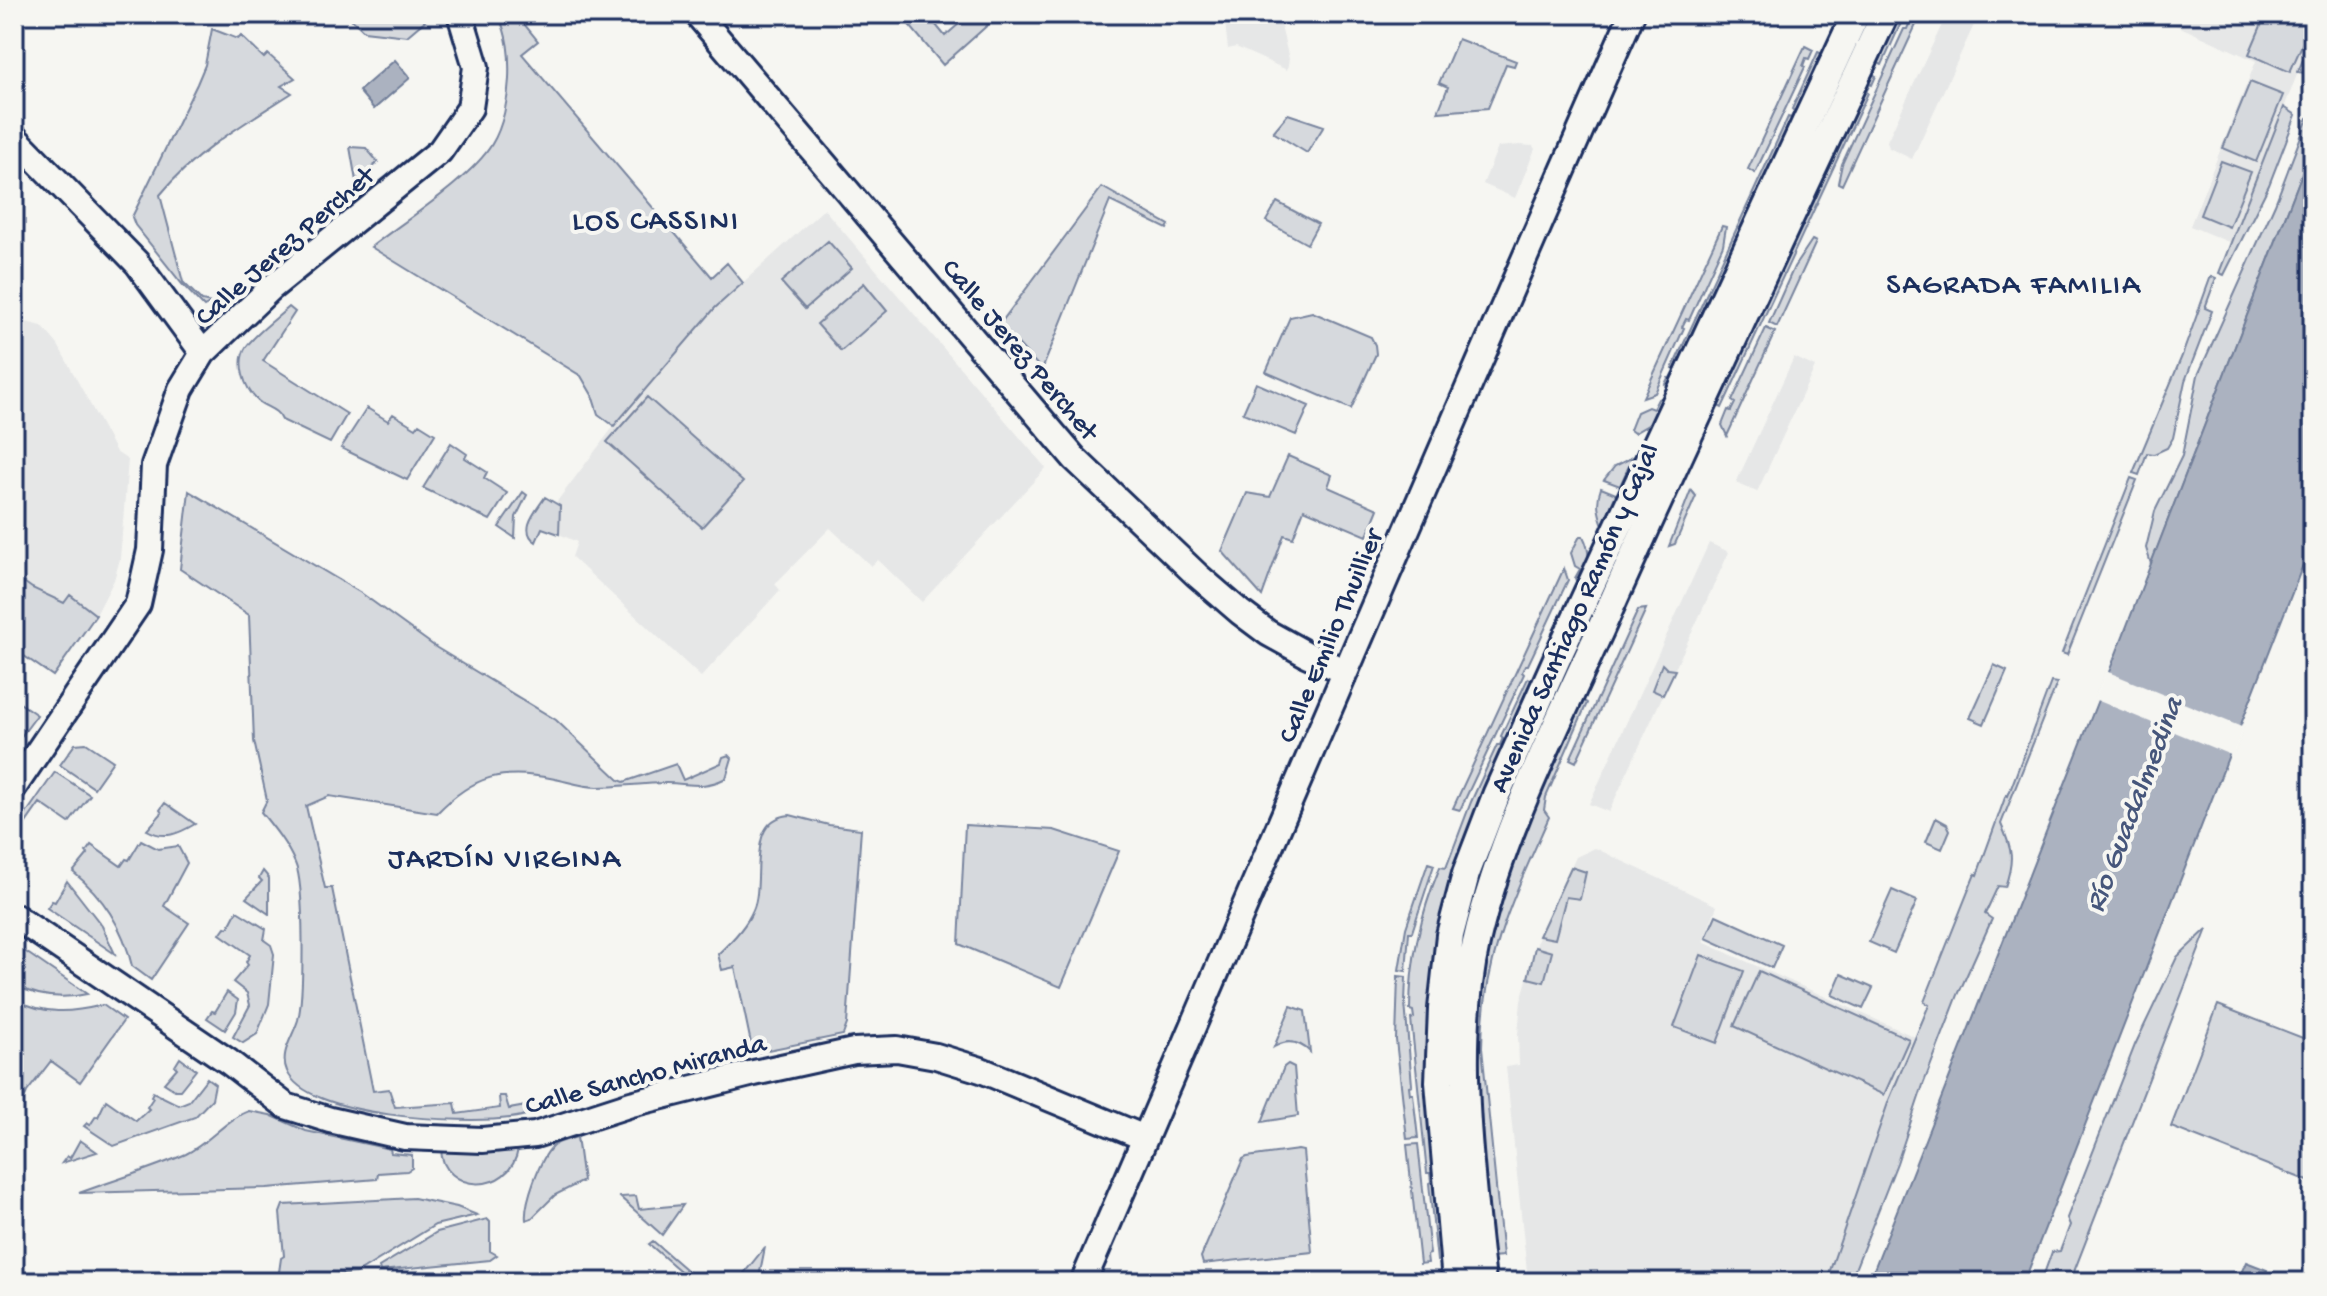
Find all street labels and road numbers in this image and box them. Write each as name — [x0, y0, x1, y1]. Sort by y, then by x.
street label: Calle Jerez Perchet — [189, 159, 384, 334]
street label: Calle Jerez Perchet — [933, 253, 1106, 450]
street label: Avenida Santiago Ramón y Cajal — [1484, 439, 1668, 799]
street label: Calle Emilio Thuillier — [1272, 523, 1393, 748]
street label: Calle Sancho Miranda — [522, 1028, 772, 1124]

